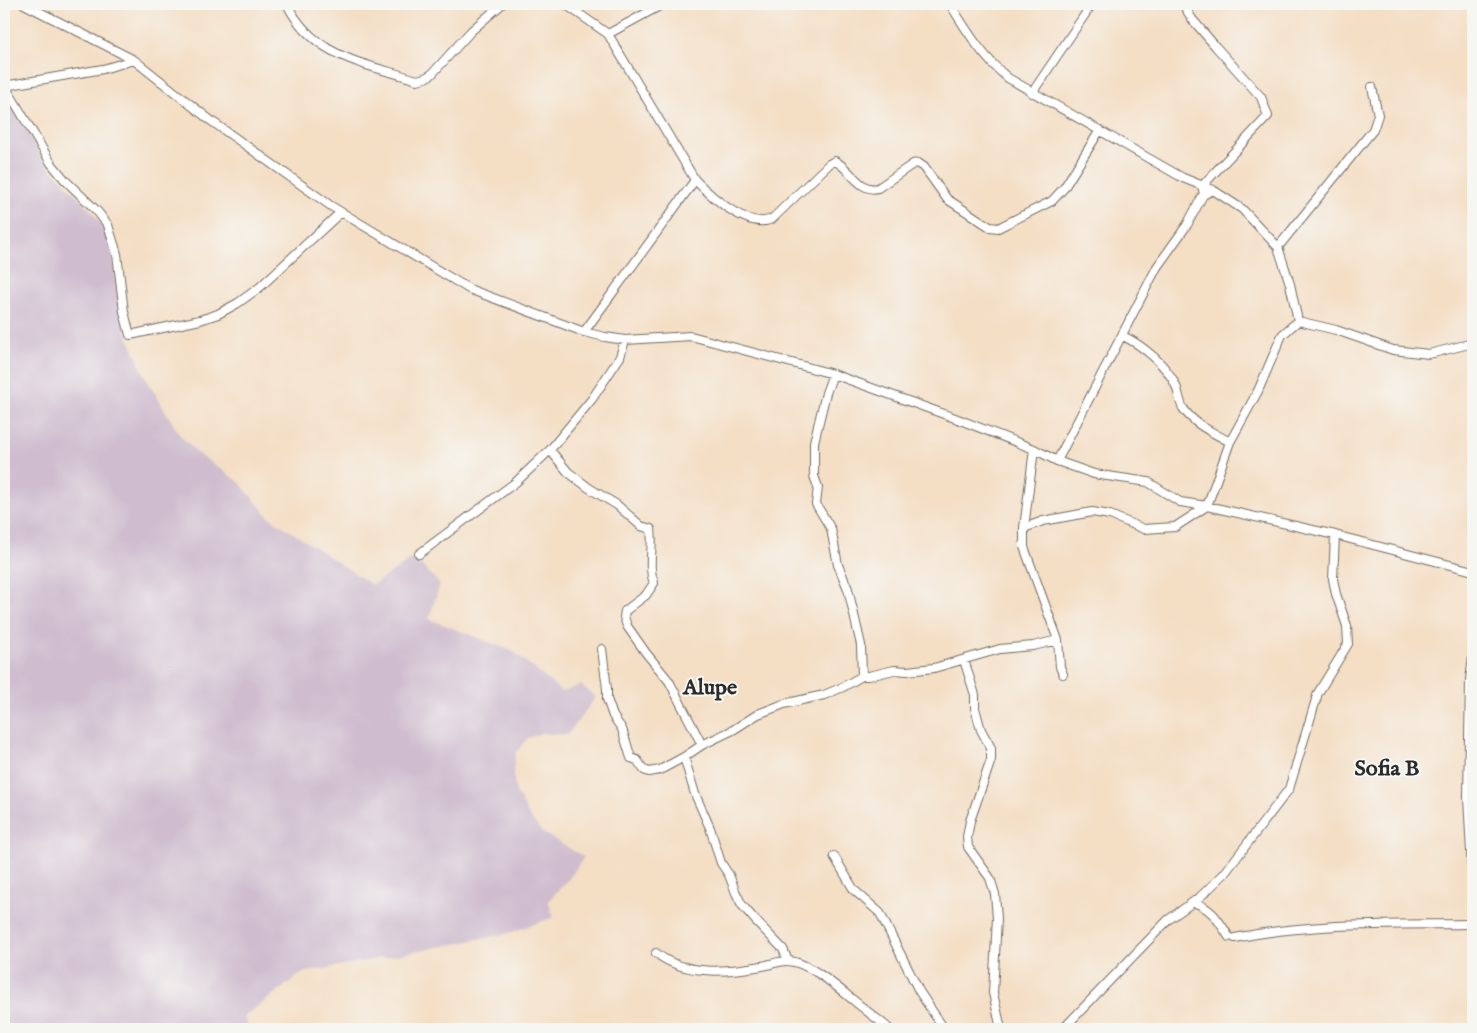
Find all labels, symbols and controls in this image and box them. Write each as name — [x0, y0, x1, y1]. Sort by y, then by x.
district label: Alupe — [682, 674, 737, 702]
district label: Sofia B — [1355, 755, 1420, 783]

